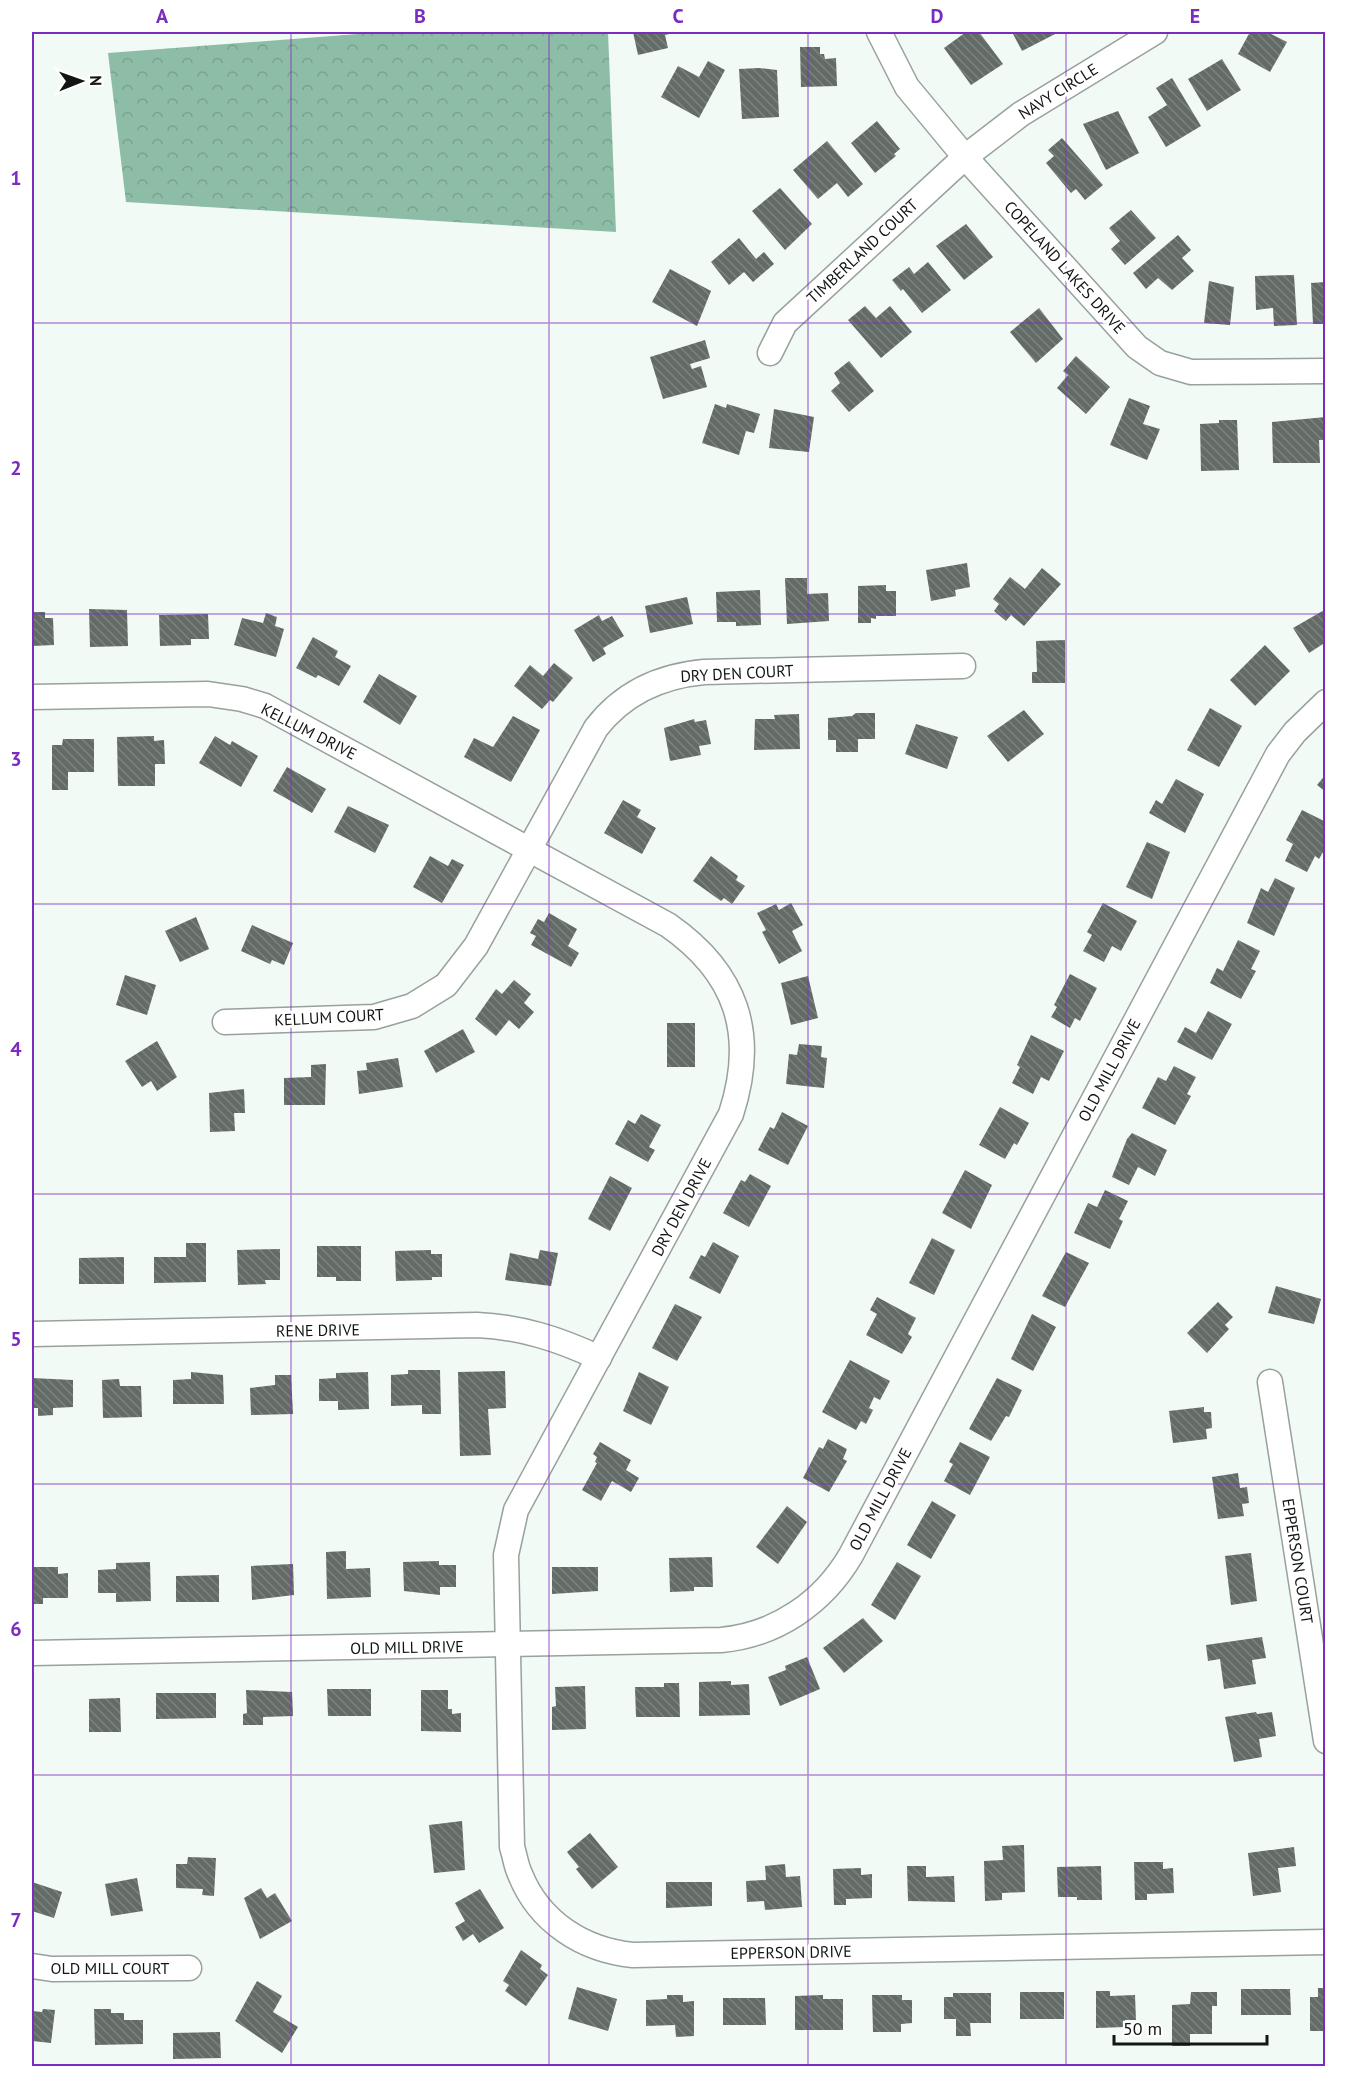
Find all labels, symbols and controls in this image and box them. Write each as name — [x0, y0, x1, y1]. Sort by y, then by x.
text: A — [156, 3, 169, 29]
text: B — [414, 3, 426, 29]
text: C — [672, 3, 684, 29]
text: D — [931, 3, 944, 29]
text: E — [1190, 3, 1200, 29]
north arrow — [51, 51, 111, 111]
street label: NAVY CIRCLE — [1015, 59, 1101, 123]
text: N — [86, 75, 106, 86]
text: 1 — [10, 165, 22, 191]
street label: TIMBERLAND COURT — [802, 194, 922, 308]
street label: COPELAND LAKES DRIVE — [1000, 197, 1130, 337]
text: 2 — [10, 455, 22, 481]
street label: DRY DEN COURT — [680, 660, 794, 686]
street label: KELLUM DRIVE — [258, 698, 360, 764]
text: 3 — [10, 746, 22, 772]
street label: KELLUM COURT — [274, 1004, 384, 1030]
street label: OLD MILL DRIVE — [1073, 1015, 1145, 1125]
text: 4 — [10, 1036, 22, 1062]
street label: DRY DEN DRIVE — [647, 1155, 715, 1259]
street label: RENE DRIVE — [276, 1319, 360, 1341]
text: 5 — [10, 1326, 22, 1352]
street label: OLD MILL DRIVE — [844, 1444, 916, 1554]
street label: EPPERSON COURT — [1278, 1497, 1318, 1625]
text: 6 — [10, 1616, 22, 1642]
street label: OLD MILL DRIVE — [350, 1636, 464, 1658]
text: 7 — [10, 1907, 22, 1933]
street label: EPPERSON DRIVE — [730, 1941, 852, 1963]
street label: OLD MILL COURT — [51, 1958, 170, 1978]
scale bar — [1114, 2008, 1267, 2046]
text: 50 m — [1123, 2017, 1162, 2040]

